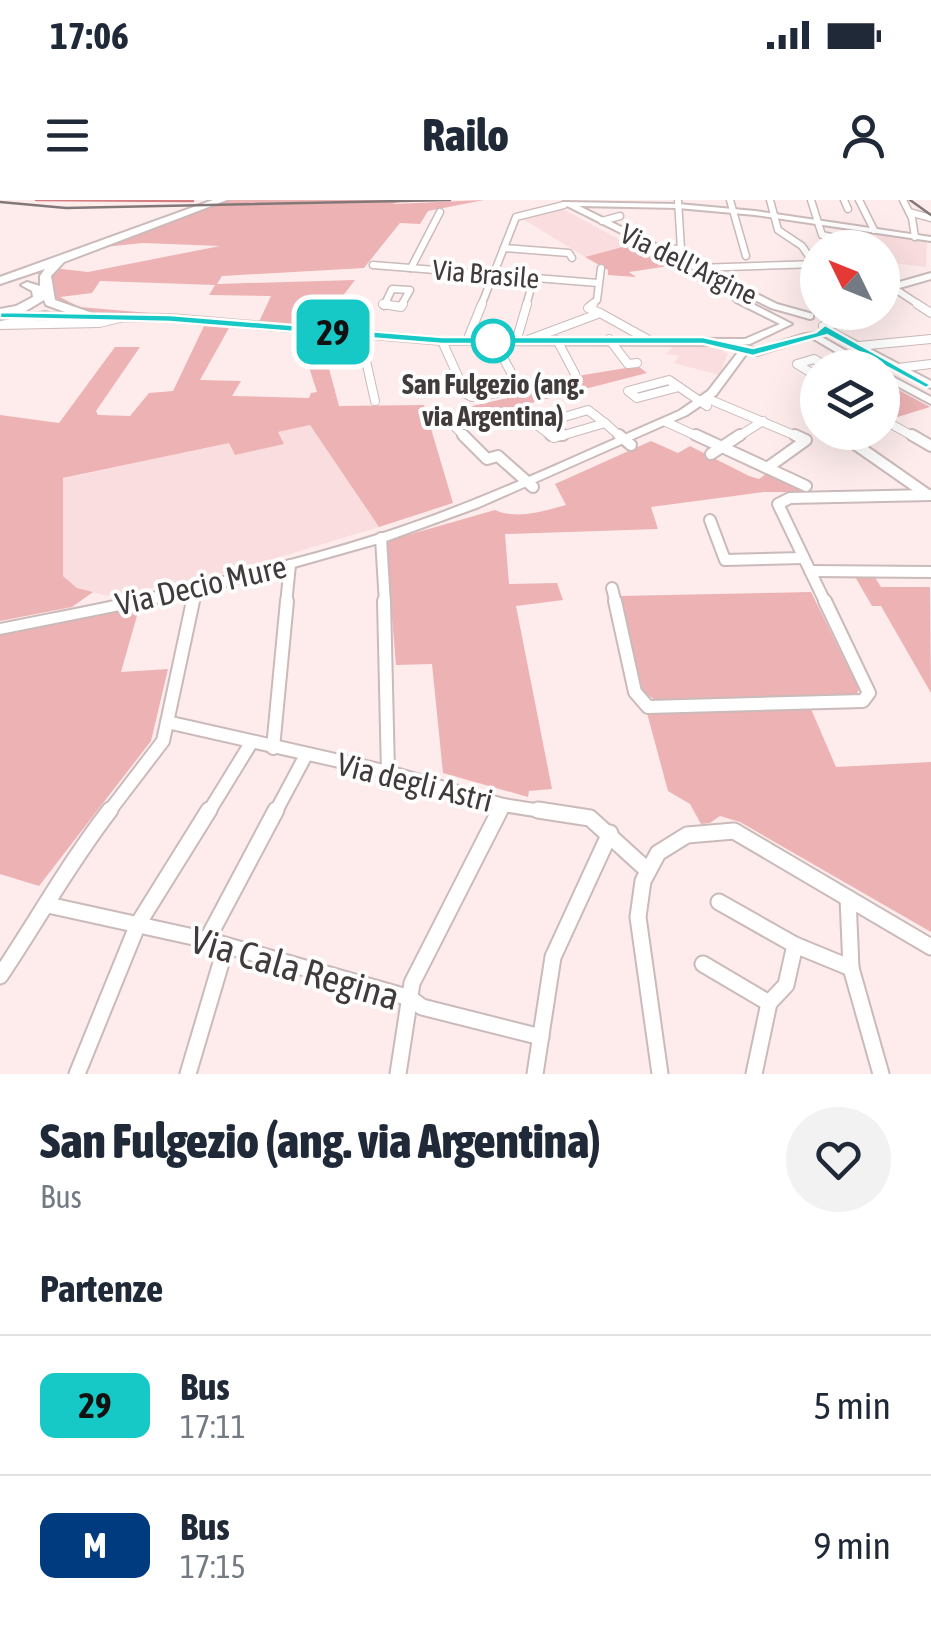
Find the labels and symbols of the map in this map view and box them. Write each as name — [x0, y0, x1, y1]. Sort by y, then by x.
street label: Via dell'Argine — [615, 217, 763, 311]
north arrow — [800, 230, 900, 330]
street label: Via Brasile — [431, 253, 541, 295]
line badge: 29 — [288, 300, 378, 364]
marker: San Fulgezio (ang. via Argentina) — [472, 320, 514, 362]
place label: San Fulgezio (ang. via Argentina) — [402, 368, 584, 432]
street label: Via Decio Mure — [112, 547, 290, 623]
street label: Via degli Astri — [333, 745, 497, 819]
street label: Via Cala Regina — [186, 918, 404, 1018]

